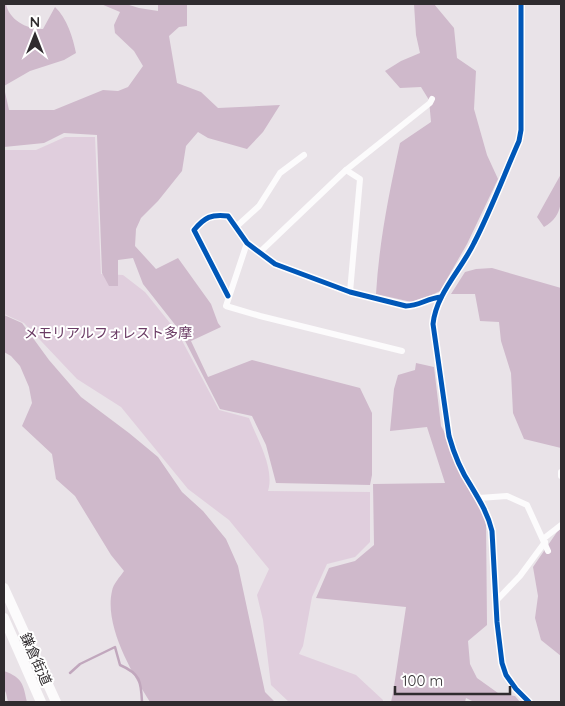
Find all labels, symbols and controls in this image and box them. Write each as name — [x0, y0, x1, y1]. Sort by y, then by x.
north arrow — [10, 10, 60, 60]
text: N — [30, 13, 40, 31]
park label: メモリアルフォレスト多摩 — [24, 324, 192, 342]
street label: 鎌倉街道 — [16, 630, 56, 688]
scale bar — [395, 664, 510, 696]
text: 100 m — [402, 671, 443, 690]

